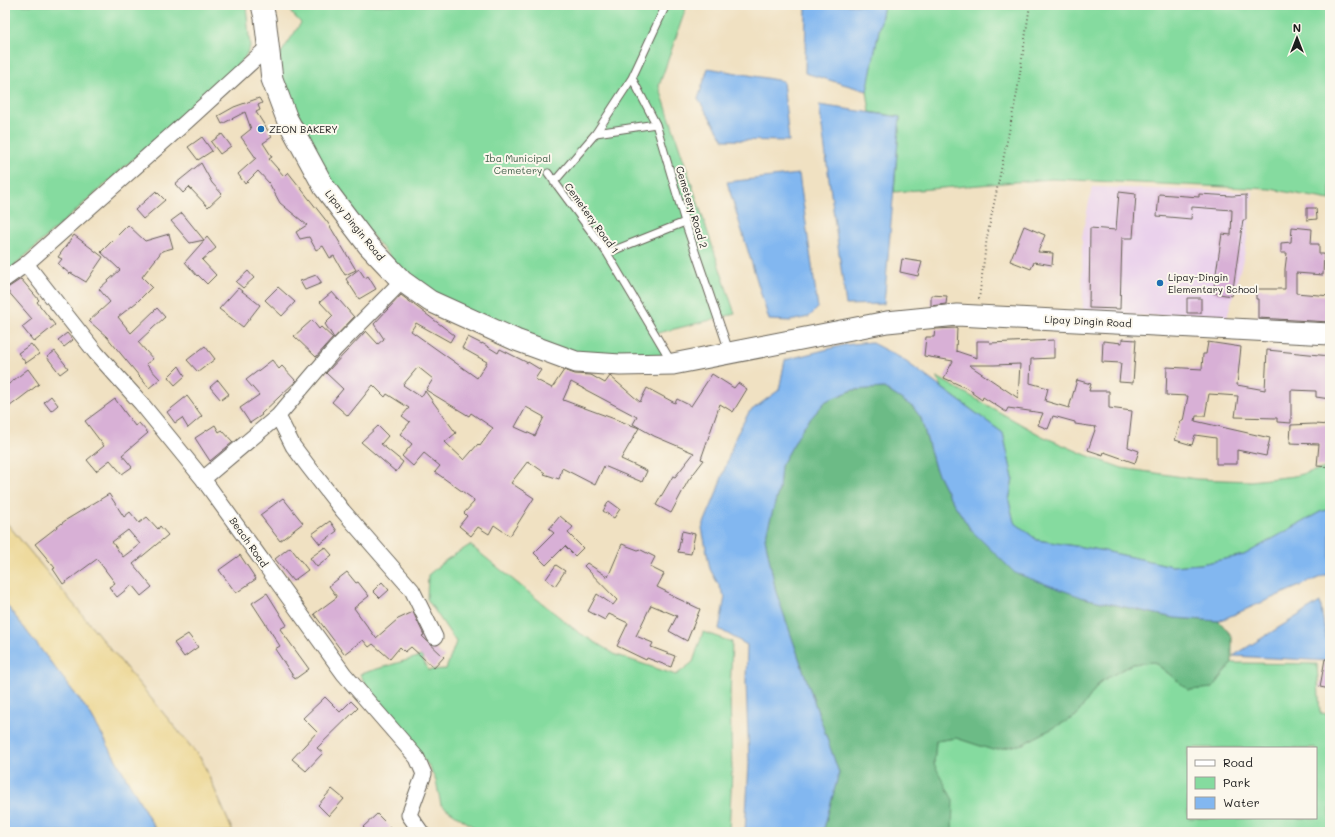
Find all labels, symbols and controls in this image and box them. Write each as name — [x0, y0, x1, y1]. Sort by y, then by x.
north arrow — [1277, 18, 1317, 58]
text: N — [1293, 20, 1301, 35]
place label: ZEON BAKERY — [269, 122, 338, 136]
marker: ZEON BAKERY — [256, 124, 266, 134]
park label: Iba Municipal Cemetery — [485, 151, 551, 177]
street label: Cemetery Road 2 — [673, 164, 711, 250]
street label: Cemetery Road 1 — [562, 180, 622, 256]
street label: Lipay Dingin Road — [322, 187, 388, 263]
place label: Lipay-Dingin Elementary School — [1168, 270, 1258, 296]
marker: Lipay-Dingin Elementary School — [1155, 278, 1165, 288]
street label: Lipay Dingin Road — [1044, 312, 1132, 330]
street label: Beach Road — [227, 514, 271, 570]
legend — [1187, 747, 1317, 819]
text: Road — [1223, 754, 1253, 770]
text: Park — [1223, 774, 1250, 790]
text: Water — [1223, 794, 1260, 810]

